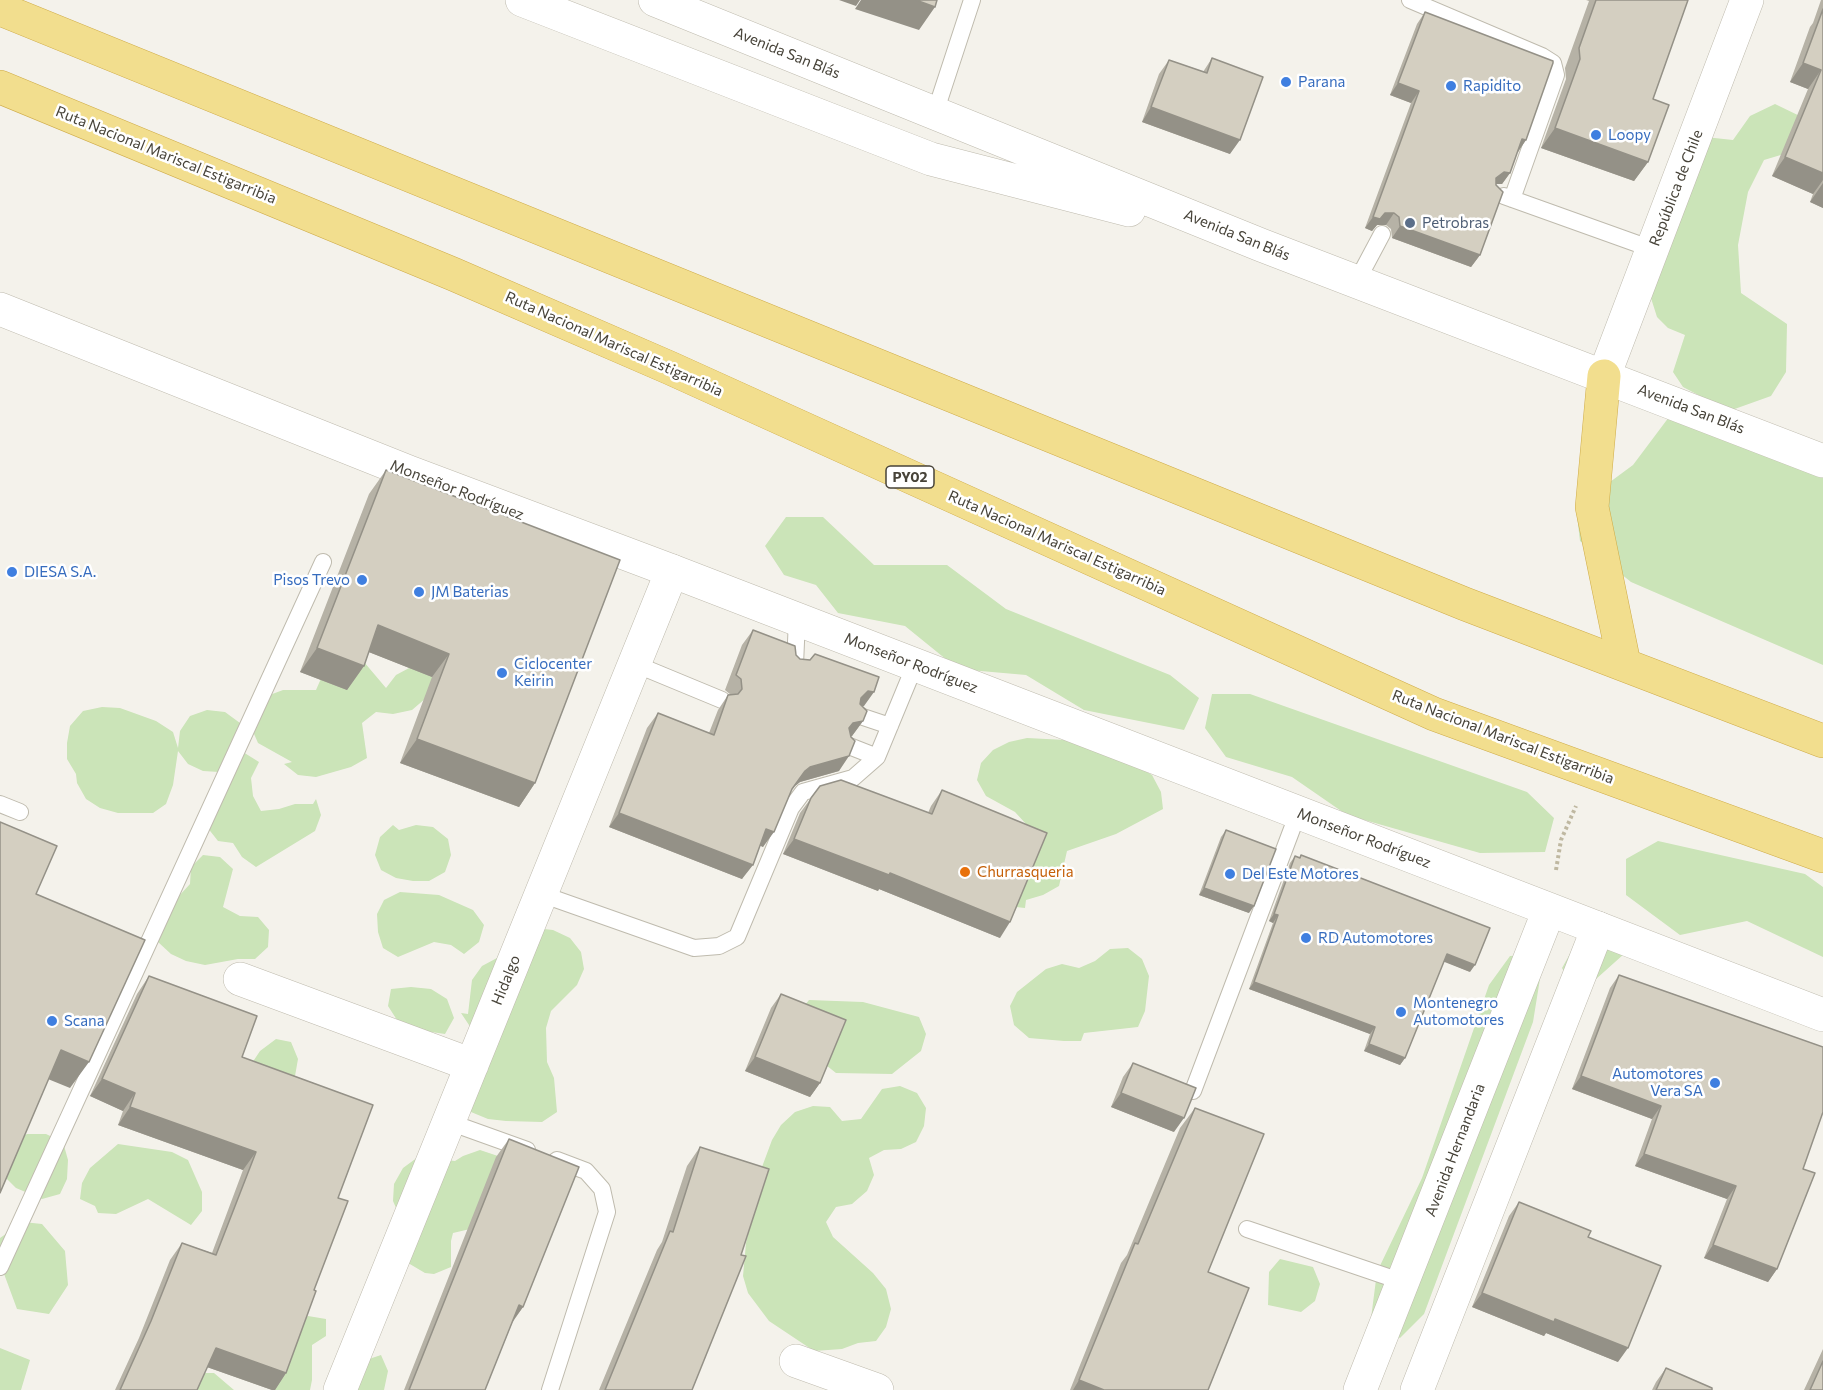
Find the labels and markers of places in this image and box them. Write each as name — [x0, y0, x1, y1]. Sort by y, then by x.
place label: Parana — [1298, 73, 1345, 91]
marker: Parana — [1279, 75, 1293, 89]
place label: Rapidito — [1463, 77, 1521, 95]
marker: Rapidito — [1444, 79, 1458, 93]
place label: Loopy — [1608, 126, 1651, 144]
marker: Loopy — [1589, 128, 1603, 142]
place label: Petrobras — [1422, 214, 1489, 232]
marker: Petrobras — [1403, 216, 1417, 230]
place label: DIESA S.A. — [24, 563, 96, 581]
marker: DIESA S.A. — [5, 565, 19, 579]
place label: Pisos Trevo — [273, 571, 350, 589]
marker: Pisos Trevo — [355, 573, 369, 587]
place label: JM Baterias — [431, 583, 509, 601]
marker: JM Baterias — [412, 585, 426, 599]
place label: Ciclocenter Keirin — [514, 655, 592, 690]
marker: Ciclocenter Keirin — [495, 666, 509, 680]
place label: Churrasqueria — [977, 863, 1074, 881]
marker: Churrasqueria — [958, 865, 972, 879]
place label: Del Este Motores — [1242, 865, 1359, 883]
marker: Del Este Motores — [1223, 867, 1237, 881]
place label: RD Automotores — [1318, 929, 1433, 947]
marker: RD Automotores — [1299, 931, 1313, 945]
place label: Montenegro Automotores — [1413, 994, 1504, 1029]
marker: Montenegro Automotores — [1394, 1005, 1408, 1019]
place label: Scana — [64, 1012, 104, 1030]
marker: Scana — [45, 1014, 59, 1028]
place label: Automotores Vera SA — [1612, 1065, 1703, 1100]
marker: Automotores Vera SA — [1708, 1076, 1722, 1090]

